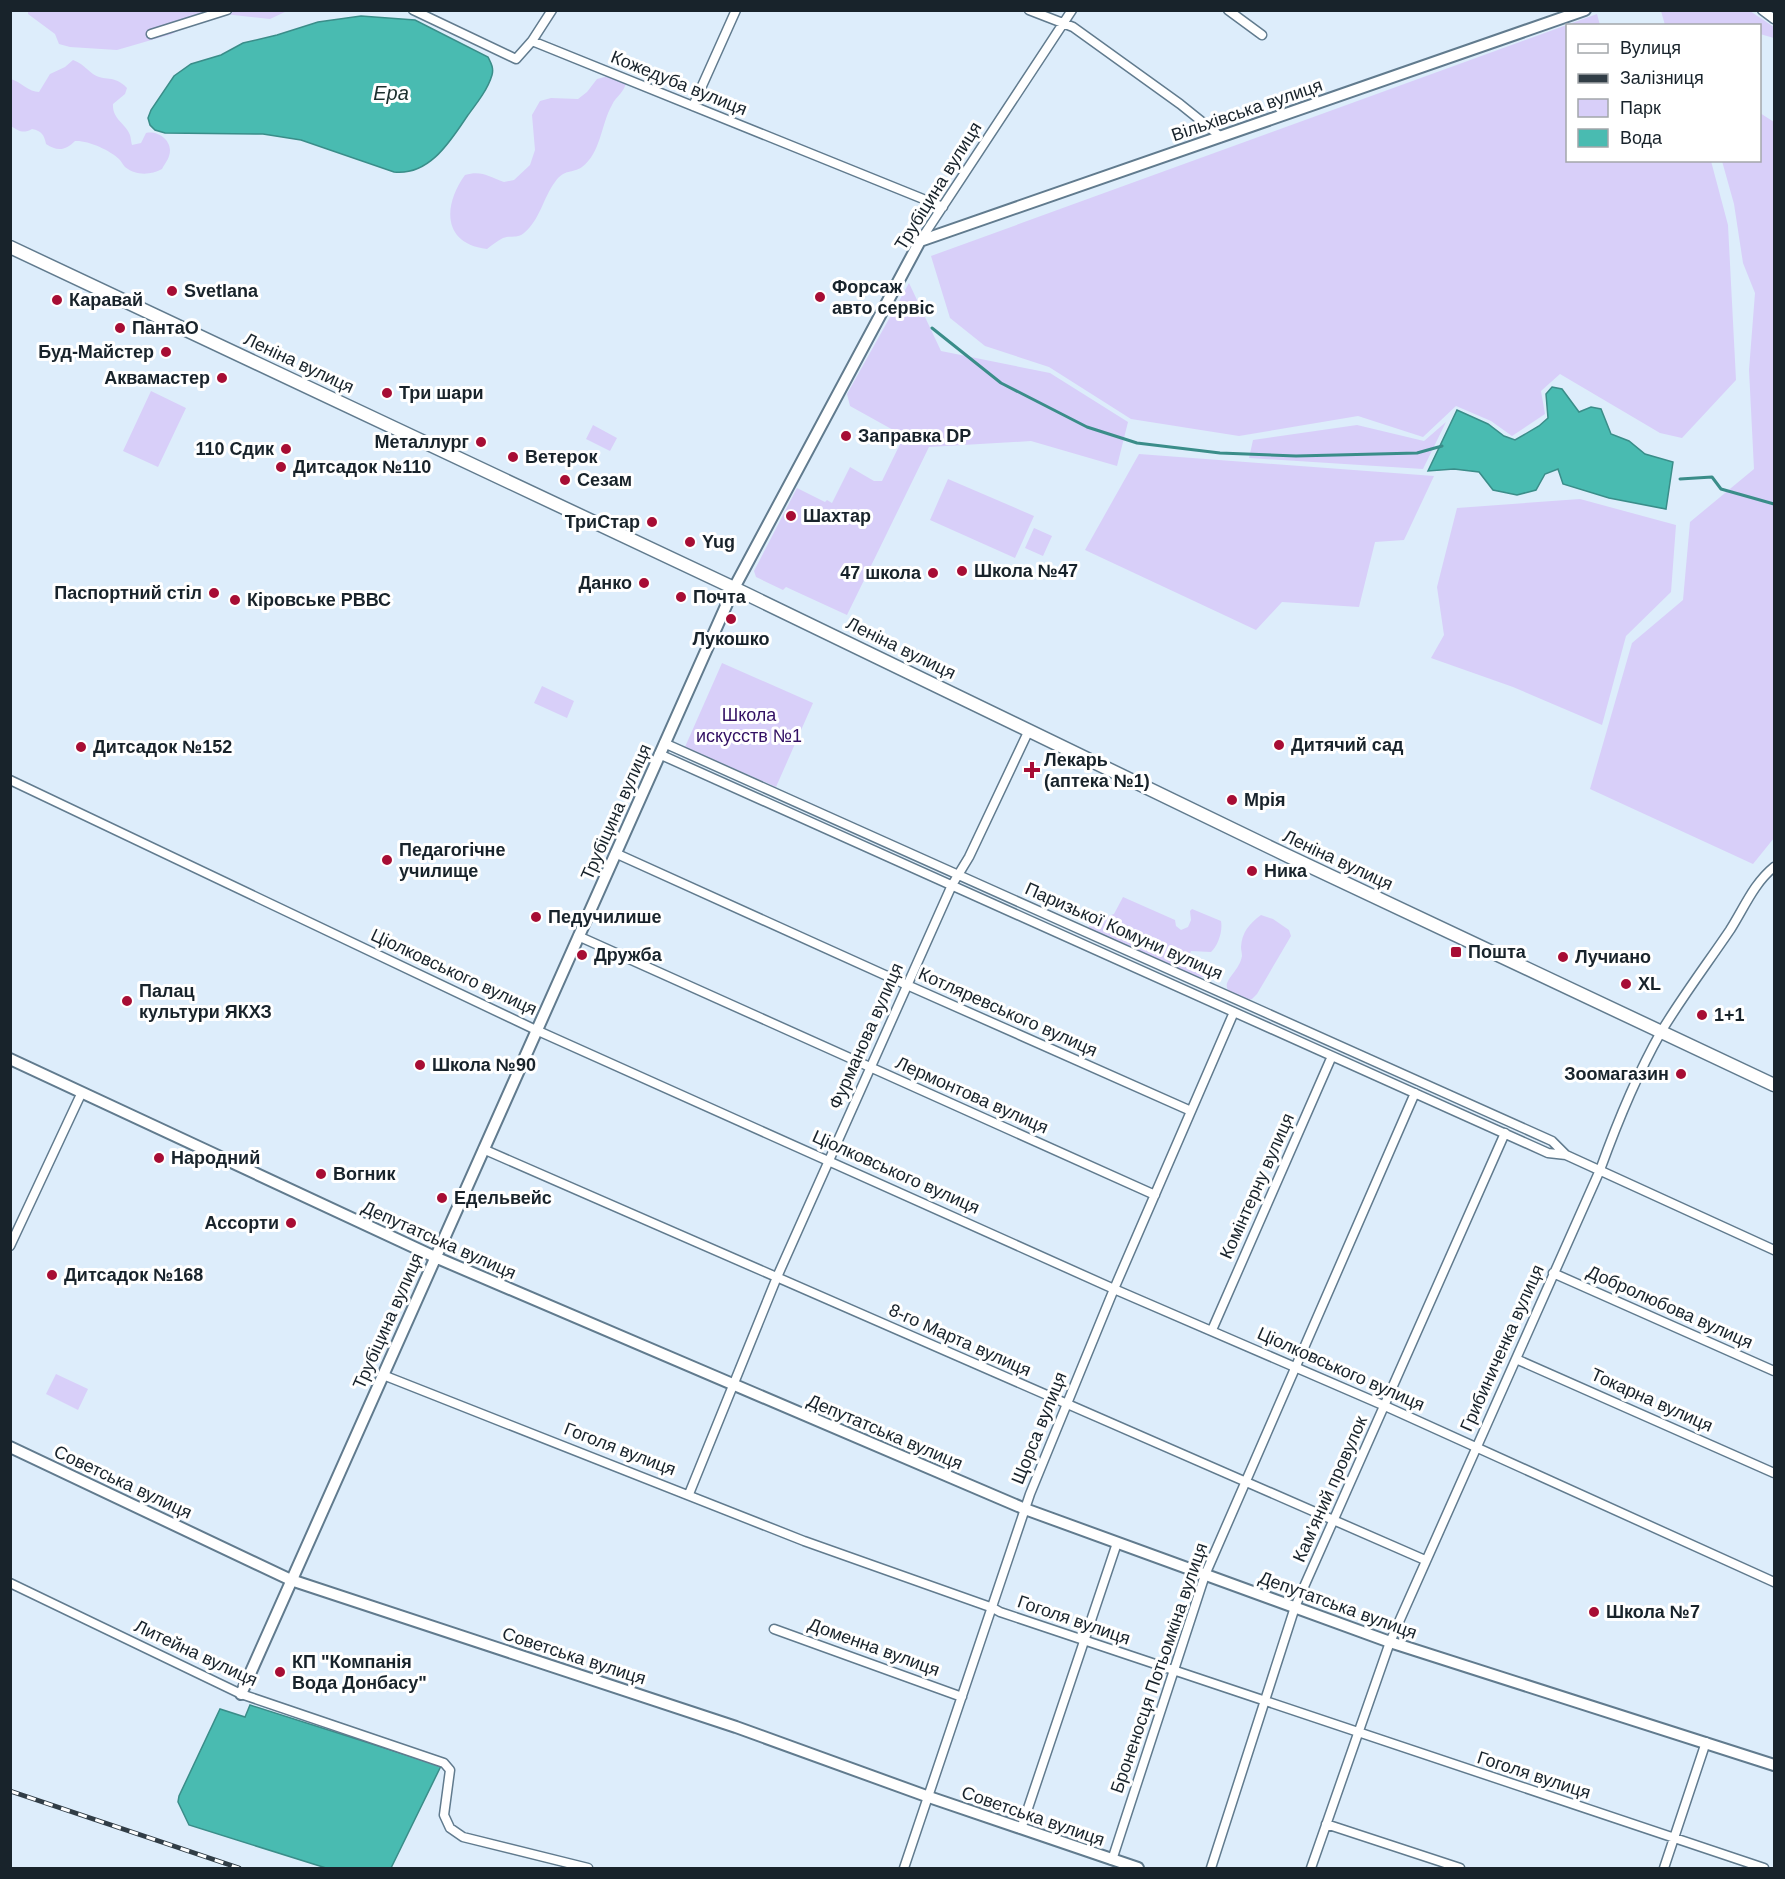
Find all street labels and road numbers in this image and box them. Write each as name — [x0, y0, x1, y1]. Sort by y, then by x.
street label: Кожедуба вулиця — [608, 47, 750, 119]
street label: Вільхівська вулиця — [1169, 75, 1325, 145]
street label: Трубіцина вулиця — [891, 118, 985, 254]
street label: Леніна вулиця — [241, 329, 357, 397]
street label: Леніна вулиця — [843, 613, 959, 683]
street label: Трубіцина вулиця — [577, 741, 655, 883]
street label: Леніна вулиця — [1280, 826, 1396, 894]
street label: Паризької Комуни вулиця — [1022, 878, 1226, 984]
street label: Ціолковського вулиця — [368, 925, 540, 1019]
street label: Фурманова вулиця — [825, 960, 907, 1112]
street label: Котляревського вулиця — [915, 963, 1101, 1061]
street label: Лермонтова вулиця — [893, 1052, 1051, 1138]
street label: Комінтерну вулиця — [1216, 1110, 1298, 1262]
street label: Ціолковського вулиця — [809, 1126, 983, 1218]
street label: Депутатська вулиця — [359, 1197, 519, 1283]
street label: Трубіцина вулиця — [349, 1250, 427, 1392]
street label: Добролюбова вулиця — [1584, 1261, 1756, 1353]
street label: Грибиниченка вулиця — [1456, 1262, 1548, 1434]
street label: 8-го Марта вулиця — [886, 1300, 1034, 1380]
street label: Ціолковського вулиця — [1254, 1323, 1428, 1415]
street label: Токарна вулиця — [1588, 1364, 1716, 1436]
street label: Щорса вулиця — [1007, 1369, 1071, 1487]
street label: Депутатська вулиця — [804, 1390, 966, 1474]
street label: Кам’яний провулок — [1289, 1413, 1371, 1565]
street label: Гоголя вулиця — [561, 1419, 679, 1479]
street label: Советська вулиця — [51, 1441, 195, 1523]
street label: Броненосця Потьомкіна вулиця — [1107, 1540, 1211, 1796]
street label: Депутатська вулиця — [1256, 1567, 1420, 1643]
street label: Гоголя вулиця — [1015, 1591, 1133, 1649]
street label: Доменна вулиця — [806, 1614, 942, 1680]
street label: Литейна вулиця — [131, 1616, 261, 1690]
street label: Советська вулиця — [500, 1623, 648, 1689]
street label: Гоголя вулиця — [1475, 1747, 1593, 1803]
street label: Советська вулиця — [959, 1782, 1107, 1850]

